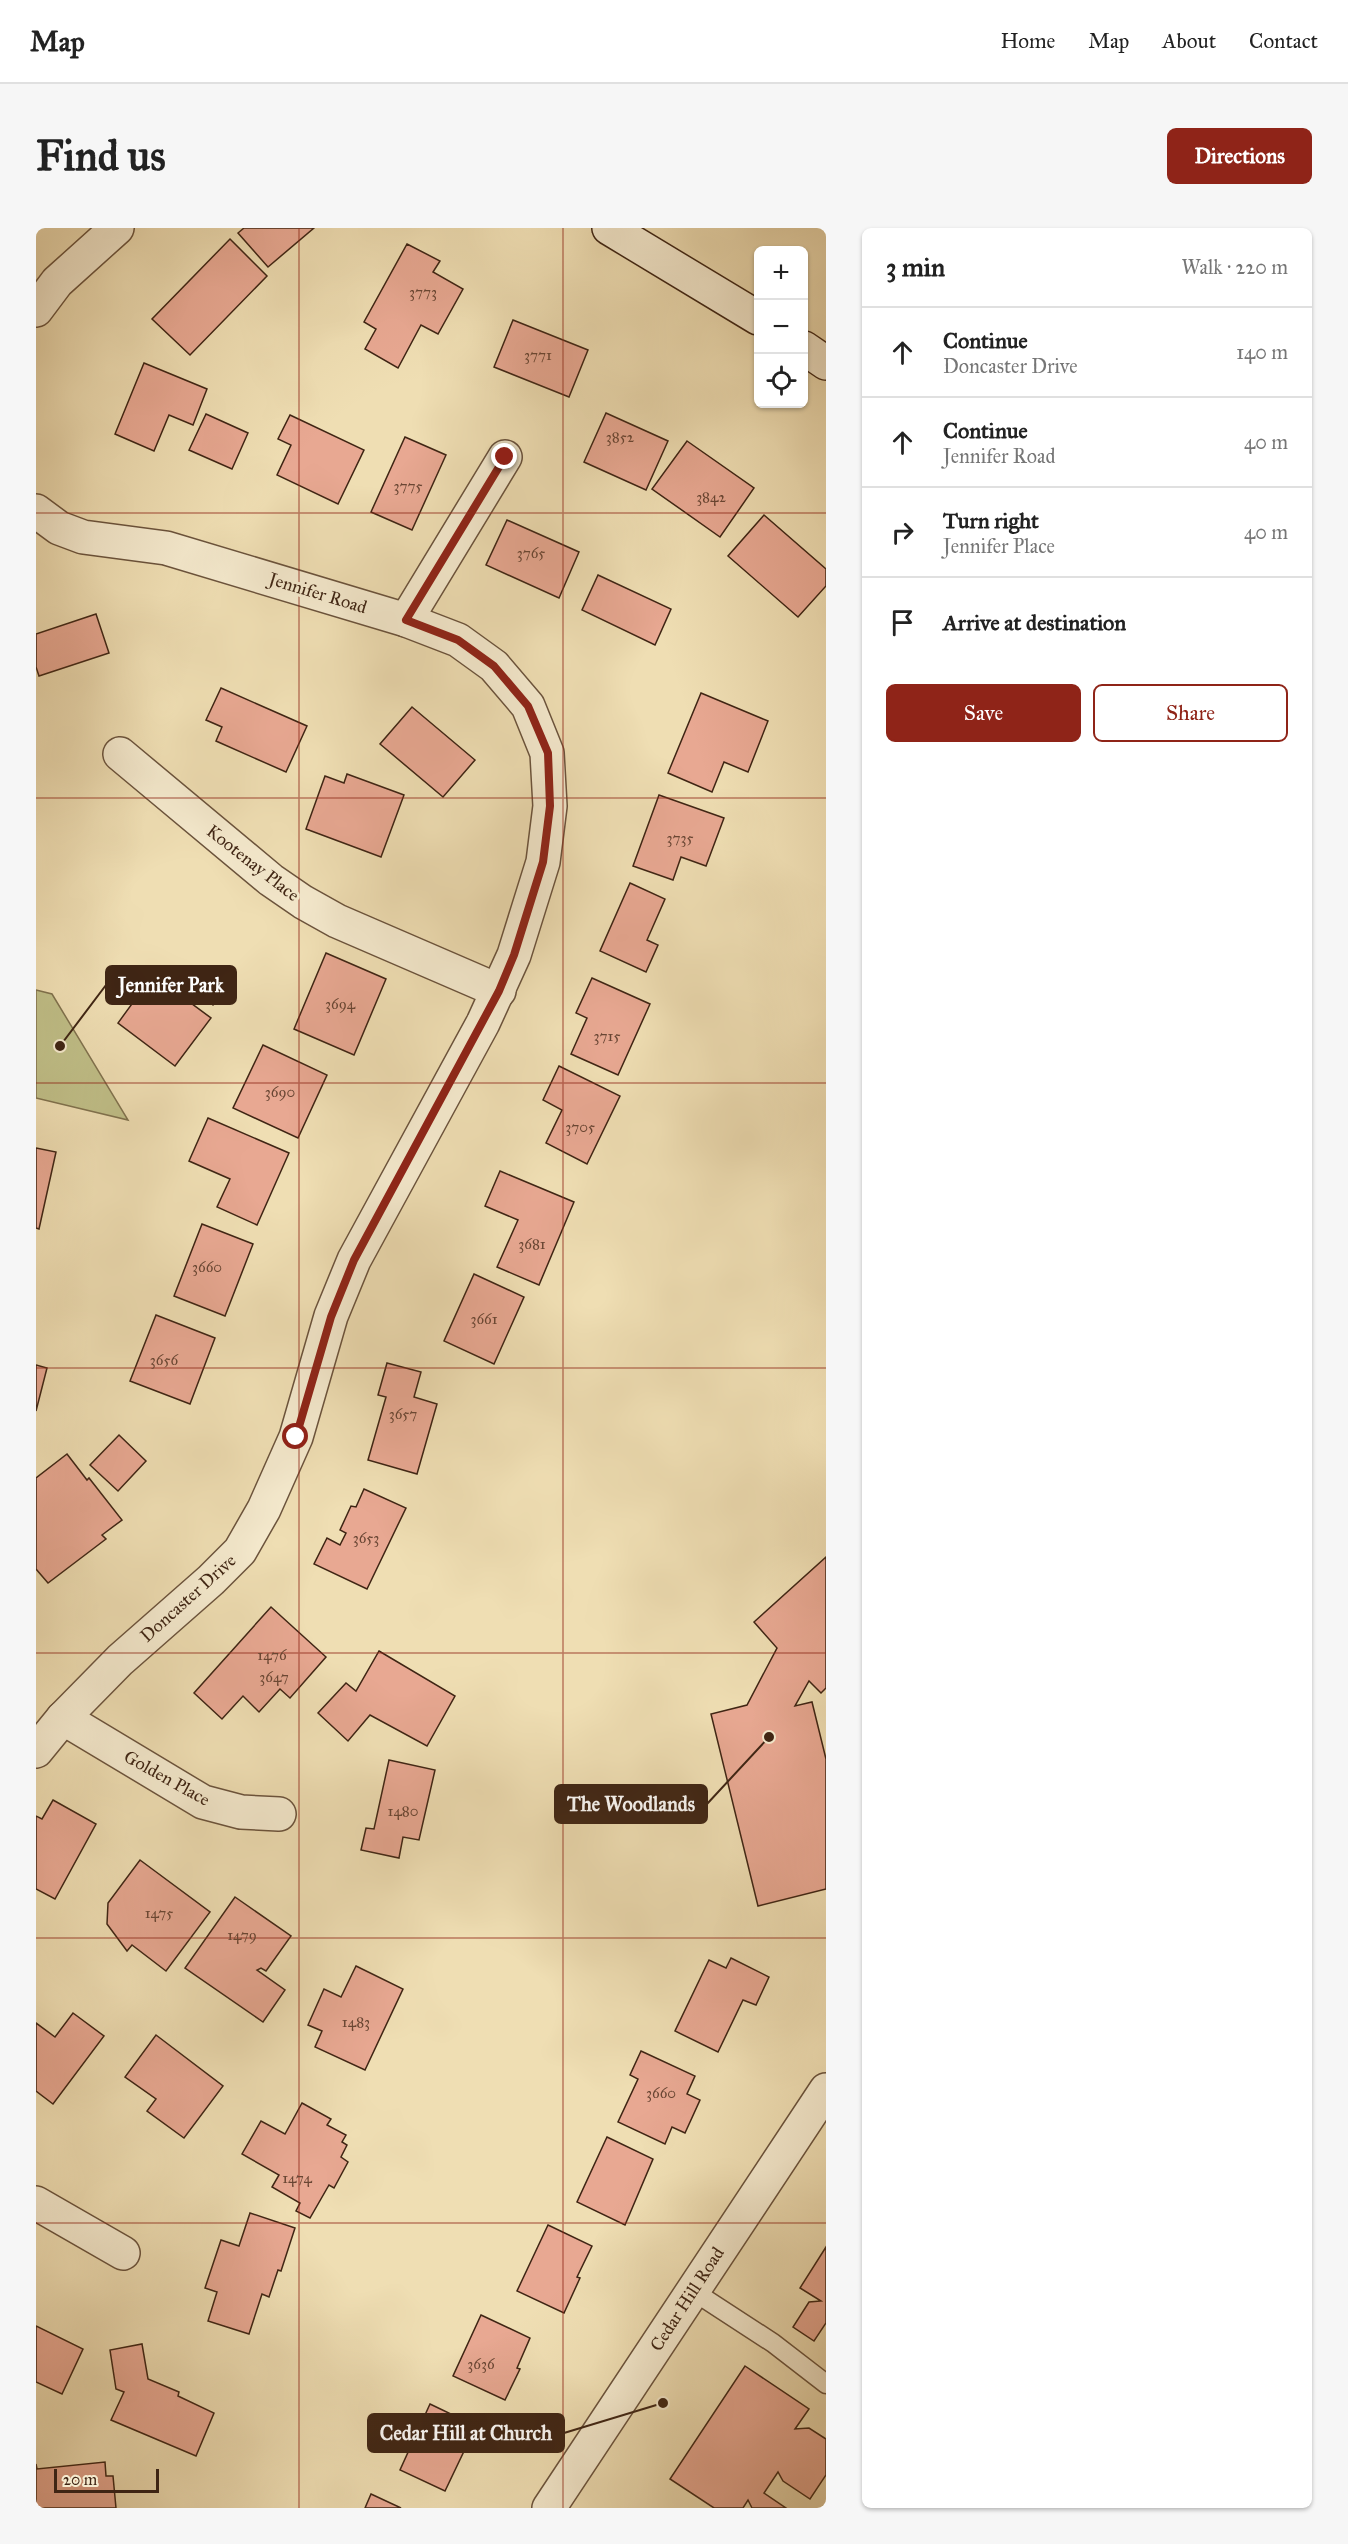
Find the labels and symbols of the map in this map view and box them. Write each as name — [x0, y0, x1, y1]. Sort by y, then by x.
house number: 3773 — [409, 283, 437, 301]
house number: 3771 — [524, 346, 552, 364]
house number: 3852 — [606, 428, 635, 446]
route end — [491, 443, 517, 469]
house number: 3775 — [394, 477, 423, 495]
house number: 3842 — [696, 488, 726, 506]
house number: 3765 — [517, 544, 545, 562]
street label: Jennifer Road — [264, 567, 370, 619]
street label: Kootenay Place — [202, 820, 304, 906]
house number: 3735 — [667, 829, 694, 847]
callout: Jennifer Park — [106, 966, 236, 1004]
text: Jennifer Park — [115, 973, 225, 999]
house number: 3694 — [325, 995, 356, 1013]
house number: 3715 — [594, 1027, 620, 1045]
house number: 3690 — [265, 1083, 295, 1101]
house number: 3705 — [565, 1118, 595, 1136]
house number: 3681 — [518, 1235, 546, 1253]
house number: 3660 — [192, 1258, 222, 1276]
house number: 3661 — [470, 1310, 498, 1328]
house number: 3656 — [150, 1351, 179, 1369]
house number: 3657 — [389, 1405, 417, 1423]
route start — [282, 1423, 308, 1449]
house number: 3653 — [353, 1529, 379, 1547]
street label: Doncaster Drive — [136, 1549, 240, 1647]
house number: 1476 — [257, 1646, 288, 1664]
house number: 3647 — [259, 1668, 289, 1686]
street label: Golden Place — [120, 1745, 214, 1811]
callout: The Woodlands — [555, 1785, 707, 1823]
text: The Woodlands — [566, 1792, 696, 1816]
house number: 1480 — [388, 1802, 419, 1820]
house number: 1475 — [145, 1904, 173, 1922]
house number: 1479 — [227, 1926, 257, 1944]
house number: 1483 — [342, 2013, 370, 2031]
house number: 3660 — [646, 2084, 676, 2102]
house number: 1474 — [282, 2169, 312, 2187]
street label: Cedar Hill Road — [645, 2243, 729, 2355]
house number: 3636 — [467, 2355, 496, 2373]
callout: Cedar Hill at Church — [368, 2414, 564, 2452]
text: Cedar Hill at Church — [380, 2421, 553, 2445]
scale bar — [54, 2466, 159, 2494]

